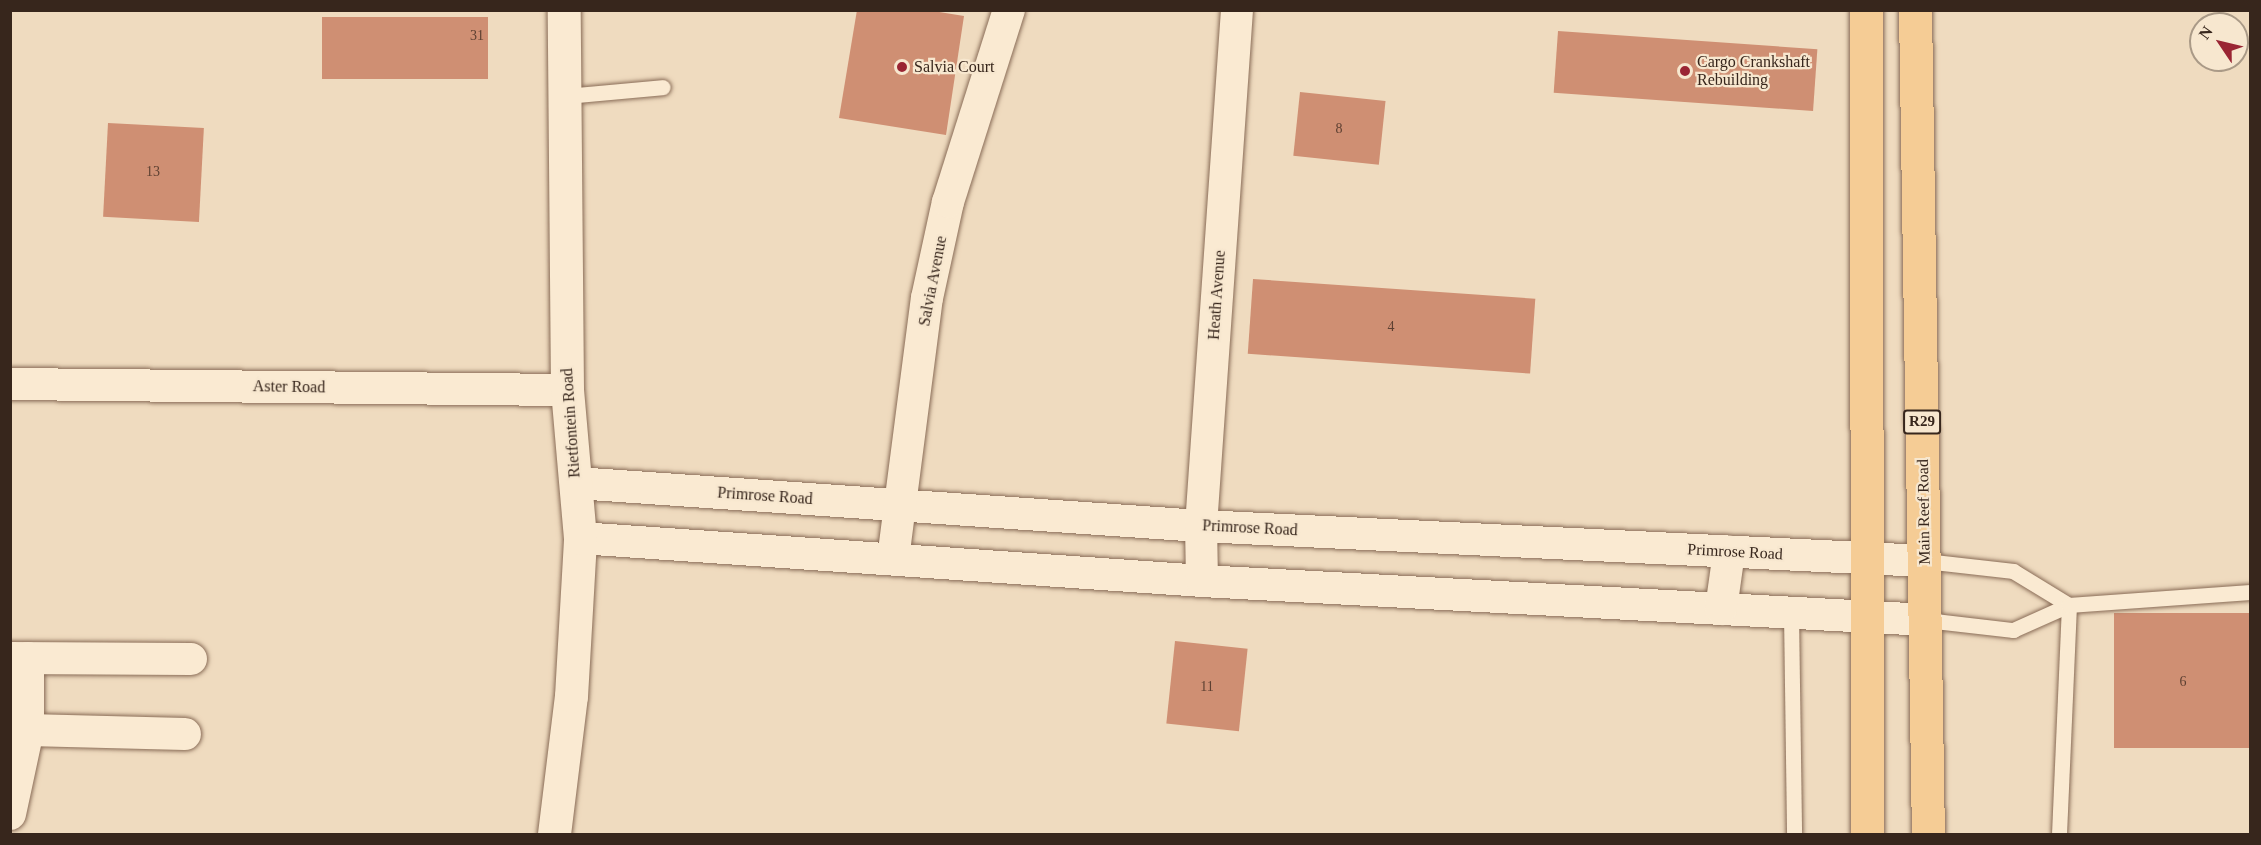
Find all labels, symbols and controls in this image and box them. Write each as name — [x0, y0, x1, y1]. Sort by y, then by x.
north arrow — [2189, 12, 2249, 72]
text: N — [2195, 23, 2216, 42]
house number: 31 — [470, 28, 484, 44]
place label: Cargo Crankshaft Rebuilding — [1697, 52, 1810, 90]
place label: Salvia Court — [914, 57, 994, 77]
marker: Salvia Court — [895, 60, 909, 74]
marker: Cargo Crankshaft Rebuilding — [1678, 64, 1692, 78]
house number: 8 — [1336, 121, 1342, 137]
house number: 13 — [146, 164, 160, 180]
street label: Salvia Avenue — [915, 234, 951, 328]
street label: Heath Avenue — [1204, 249, 1230, 341]
house number: 4 — [1388, 319, 1394, 335]
street label: Rietfontein Road — [558, 368, 584, 478]
street label: Aster Road — [253, 377, 325, 397]
road number: R29 — [1902, 410, 1942, 434]
street label: Main Reef Road — [1913, 459, 1935, 565]
street label: Primrose Road — [717, 483, 813, 509]
street label: Primrose Road — [1202, 516, 1298, 540]
street label: Primrose Road — [1687, 540, 1783, 564]
house number: 6 — [2180, 674, 2186, 690]
house number: 11 — [1200, 679, 1214, 695]

